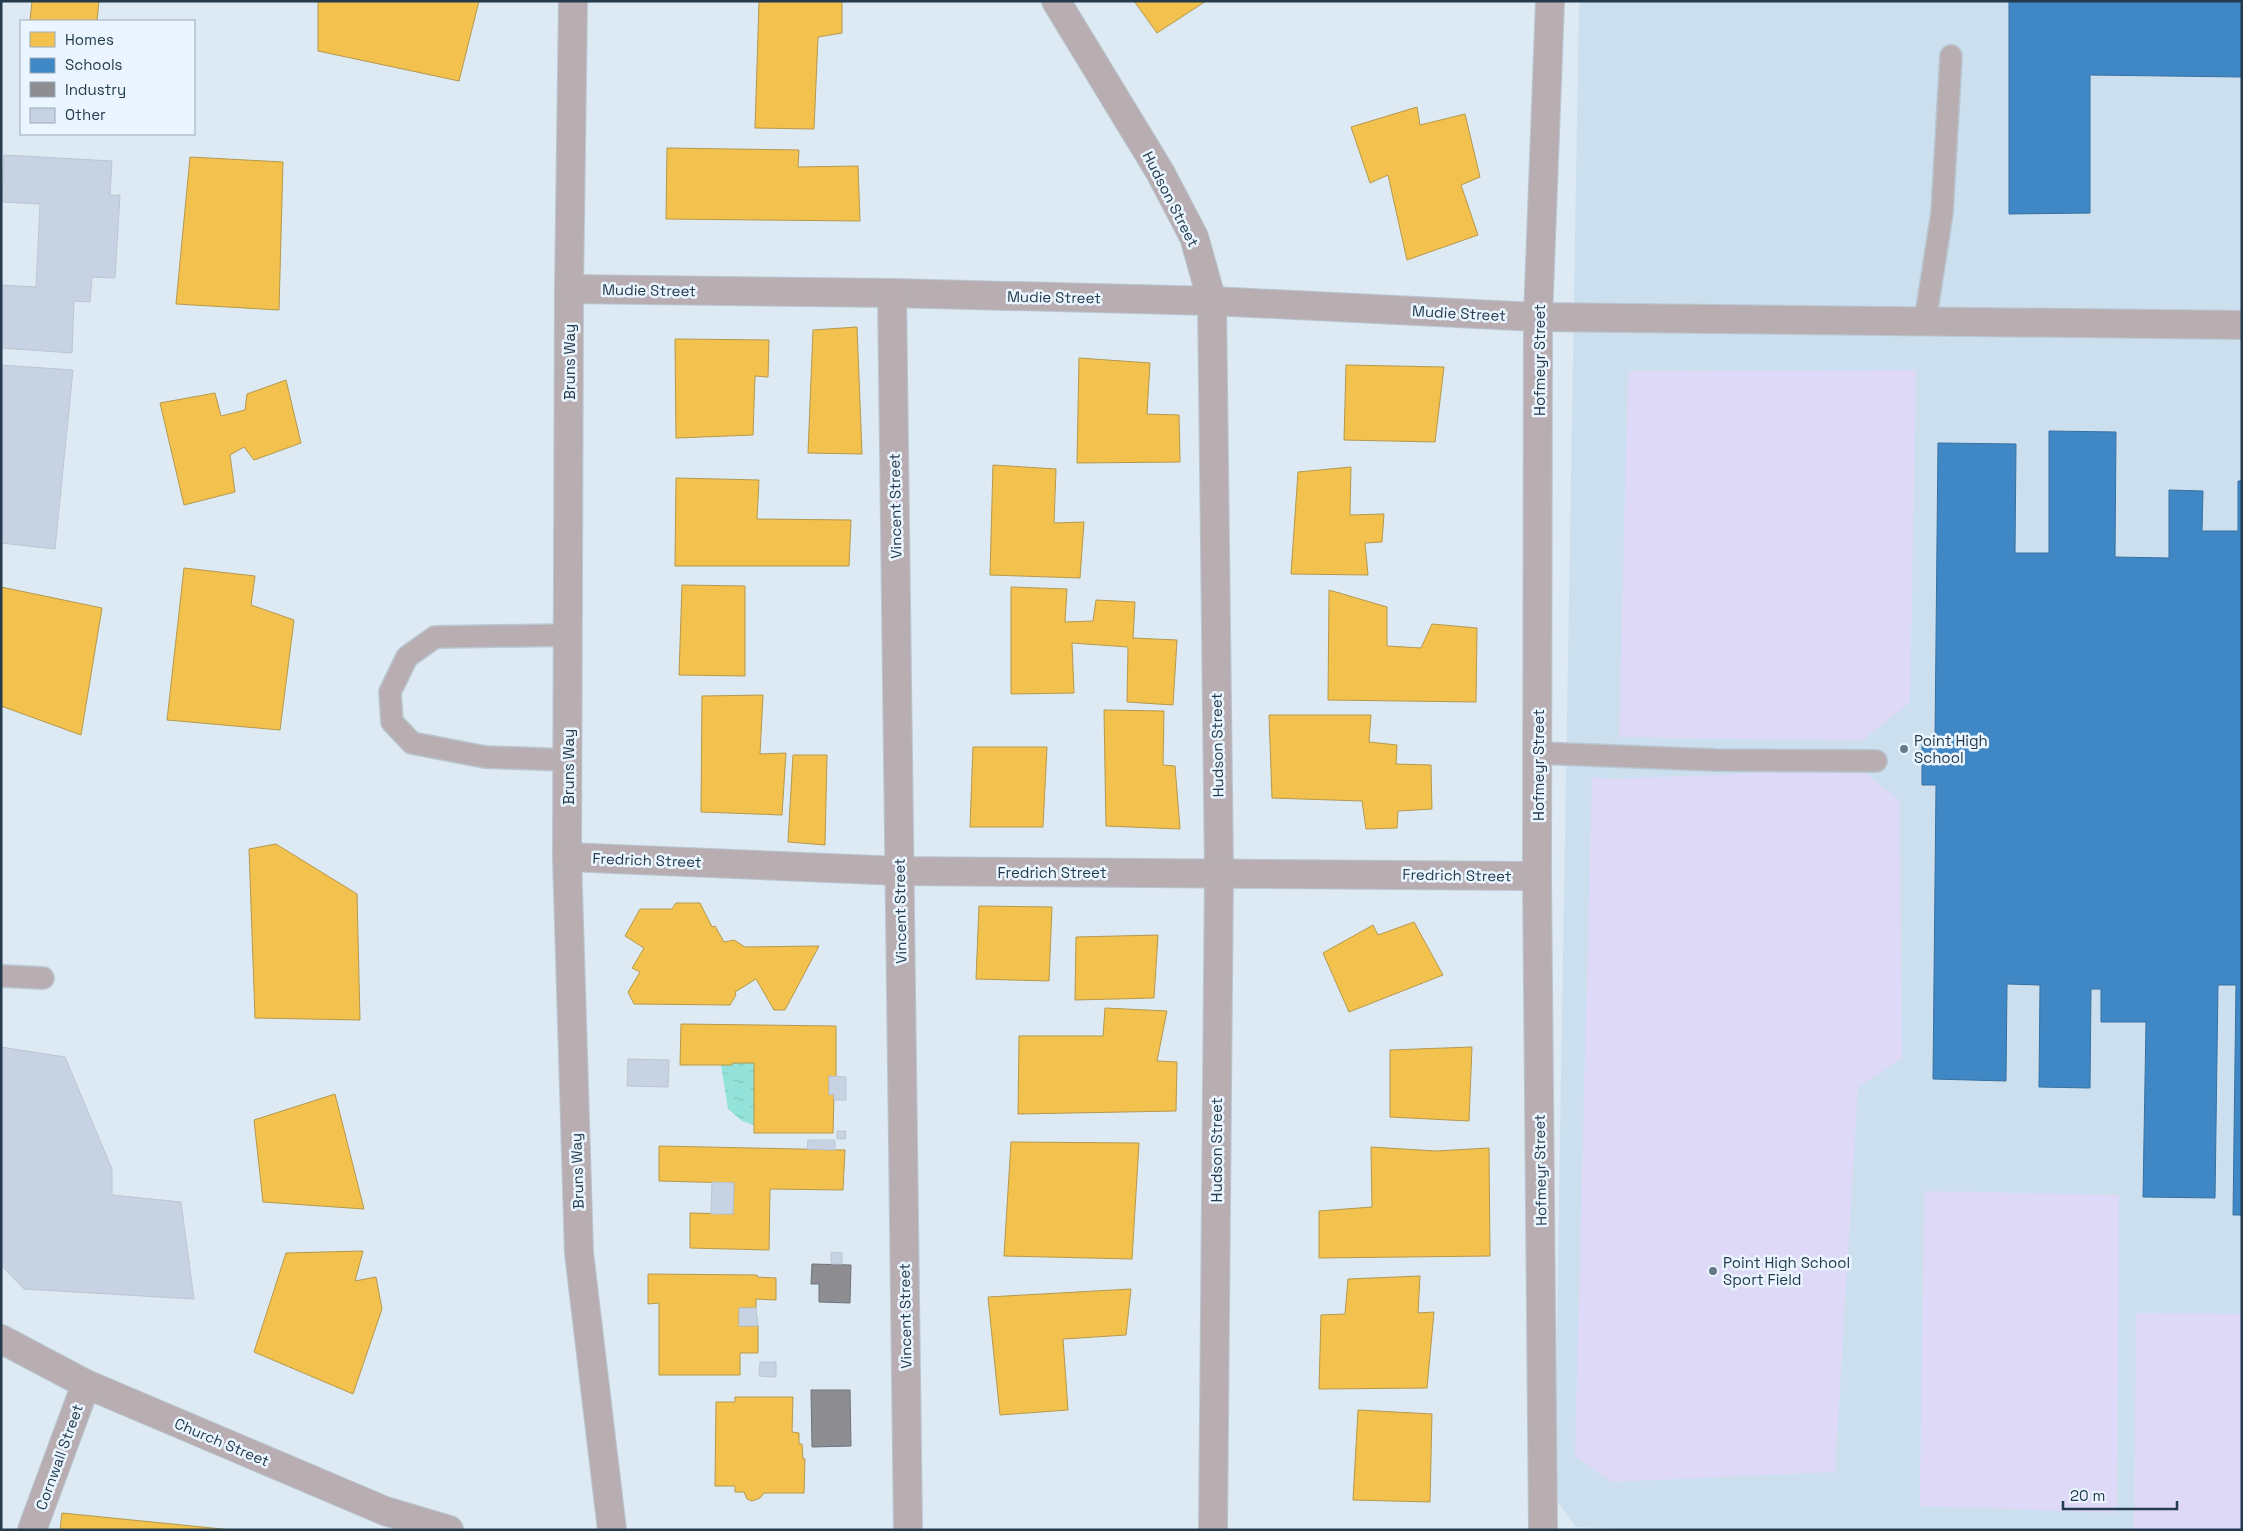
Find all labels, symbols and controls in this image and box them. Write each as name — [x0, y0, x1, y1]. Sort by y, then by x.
legend — [20, 20, 195, 135]
text: Homes — [65, 30, 114, 49]
text: Schools — [65, 55, 123, 74]
text: Industry — [65, 80, 126, 99]
text: Other — [65, 105, 106, 124]
street label: Hudson Street — [1139, 148, 1203, 250]
street label: Mudie Street — [602, 280, 696, 300]
street label: Mudie Street — [1007, 287, 1101, 307]
street label: Mudie Street — [1412, 301, 1507, 325]
street label: Hofmeyr Street — [1530, 304, 1549, 416]
street label: Bruns Way — [560, 324, 579, 400]
street label: Vincent Street — [885, 453, 905, 559]
street label: Hudson Street — [1207, 692, 1227, 798]
street label: Hofmeyr Street — [1529, 709, 1548, 821]
street label: Bruns Way — [559, 729, 578, 805]
place label: Point High School — [1914, 731, 1988, 767]
marker: Point High School — [1898, 743, 1910, 755]
street label: Fredrich Street — [592, 849, 702, 871]
street label: Vincent Street — [890, 858, 910, 964]
street label: Fredrich Street — [997, 863, 1107, 882]
street label: Fredrich Street — [1402, 865, 1512, 885]
street label: Hudson Street — [1207, 1098, 1226, 1202]
street label: Hofmeyr Street — [1530, 1114, 1550, 1226]
street label: Bruns Way — [566, 1133, 588, 1209]
place label: Point High School Sport Field — [1723, 1253, 1850, 1289]
street label: Vincent Street — [895, 1263, 915, 1369]
marker: Point High School Sport Field — [1707, 1265, 1719, 1277]
street label: Cornwall Street — [31, 1401, 87, 1513]
street label: Church Street — [172, 1413, 272, 1471]
scale bar — [2063, 1478, 2177, 1510]
text: 20 m — [2070, 1486, 2105, 1505]

